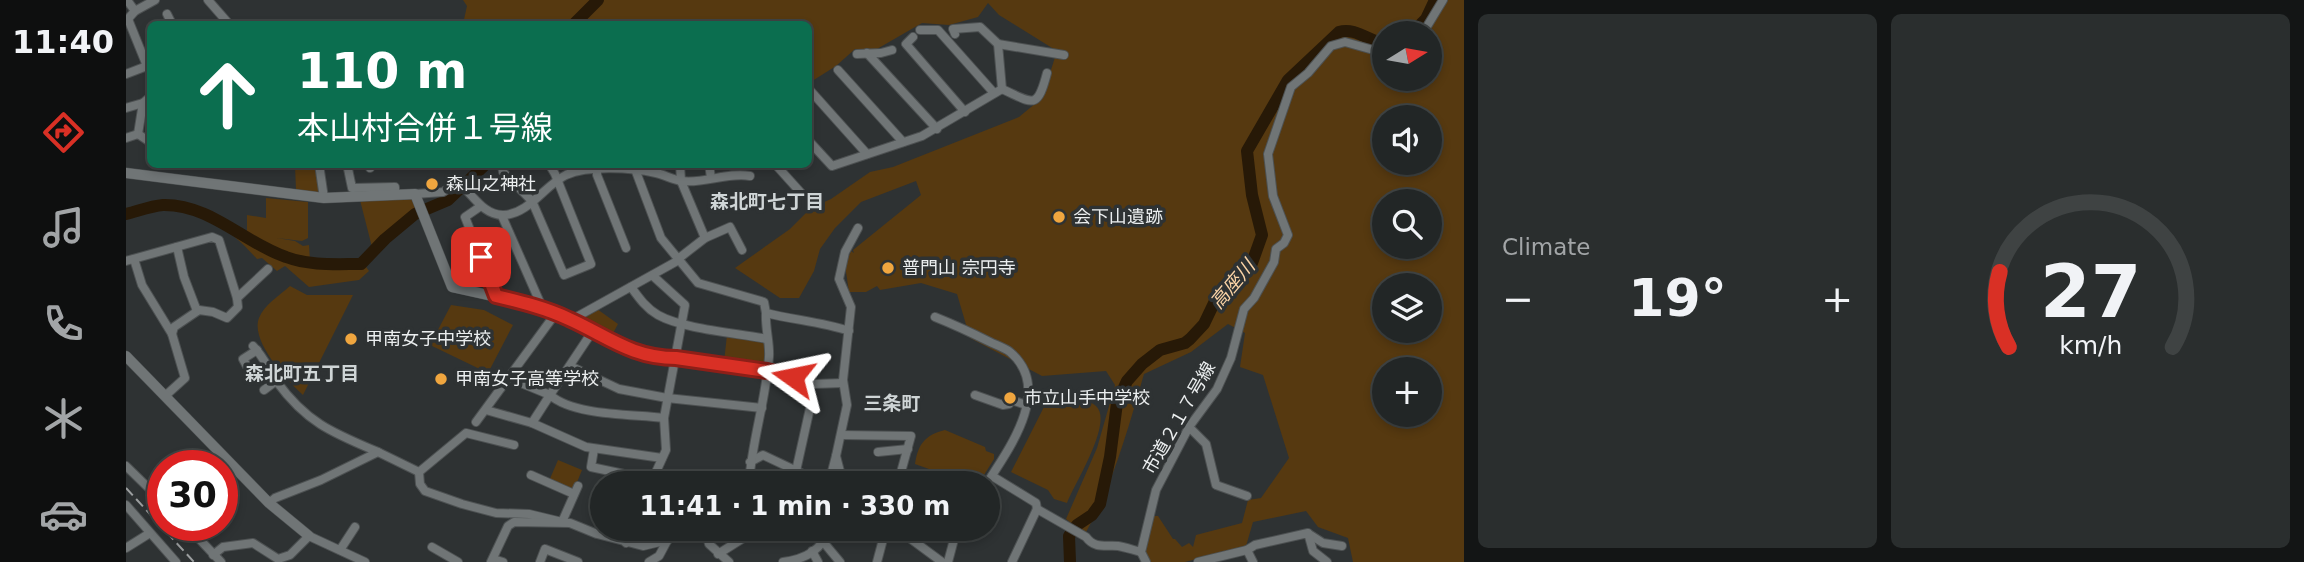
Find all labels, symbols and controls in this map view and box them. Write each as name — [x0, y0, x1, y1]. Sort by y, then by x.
north arrow — [1372, 21, 1442, 91]
map controls — [1372, 21, 1442, 427]
text: 11:40 — [12, 23, 114, 61]
text: 110 m — [297, 43, 467, 100]
icon: ahead — [182, 49, 273, 140]
button: sound — [1372, 105, 1442, 175]
icon: directions — [39, 108, 88, 157]
text: 本山村合併１号線 — [297, 109, 553, 147]
place label: 森山之神社 — [446, 173, 536, 194]
marker: 森山之神社 — [424, 176, 440, 192]
button: search — [1372, 189, 1442, 259]
district label: 森北町七丁目 — [710, 190, 824, 212]
icon: music — [39, 203, 88, 252]
place label: 会下山遺跡 — [1073, 206, 1163, 227]
marker: 会下山遺跡 — [1051, 209, 1067, 225]
pin — [451, 227, 511, 287]
text: Climate — [1502, 234, 1591, 260]
icon: arrive — [462, 238, 500, 276]
text: 27 — [2040, 249, 2141, 334]
water label: 高座川 — [1205, 254, 1260, 313]
place label: 普門山 宗円寺 — [902, 257, 1016, 278]
marker: 普門山 宗円寺 — [880, 260, 896, 276]
text: 19° — [1628, 268, 1727, 328]
button: layers — [1372, 273, 1442, 343]
text: − — [1502, 277, 1534, 321]
text: + — [1821, 277, 1853, 321]
icon: phone — [39, 299, 88, 348]
place label: 甲南女子中学校 — [365, 328, 491, 349]
marker: 甲南女子中学校 — [343, 331, 359, 347]
text: km/h — [2059, 331, 2122, 360]
position arrow — [756, 340, 830, 414]
button: + — [1372, 357, 1442, 427]
street label: 市道２１７号線 — [1138, 358, 1219, 478]
district label: 森北町五丁目 — [245, 362, 359, 384]
place label: 甲南女子高等学校 — [455, 368, 599, 389]
marker: 甲南女子高等学校 — [433, 371, 449, 387]
place label: 市立山手中学校 — [1024, 387, 1150, 408]
marker: 市立山手中学校 — [1002, 390, 1018, 406]
district label: 三条町 — [863, 392, 921, 414]
icon: climate — [39, 394, 88, 443]
speed limit sign: 30 — [147, 450, 238, 541]
icon: car — [39, 490, 88, 539]
text: 11:41 · 1 min · 330 m — [640, 491, 950, 521]

